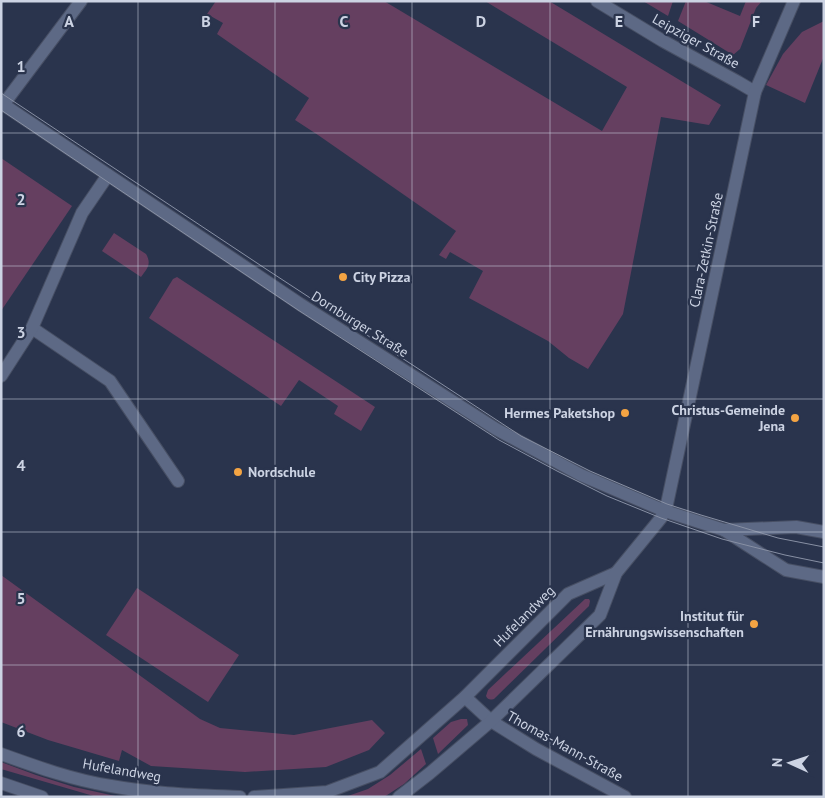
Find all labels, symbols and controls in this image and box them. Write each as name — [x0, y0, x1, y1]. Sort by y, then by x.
street label: Leipziger Straße — [649, 10, 743, 72]
text: A — [64, 11, 74, 31]
text: B — [201, 11, 211, 31]
text: C — [340, 11, 349, 31]
text: D — [476, 11, 486, 31]
text: E — [615, 11, 623, 31]
text: F — [752, 11, 760, 31]
text: 1 — [16, 56, 26, 76]
text: 2 — [16, 189, 26, 209]
street label: Clara-Zetkin-Straße — [685, 191, 727, 309]
place label: City Pizza — [353, 268, 410, 286]
marker: City Pizza — [337, 271, 349, 283]
street label: Dornburger Straße — [308, 287, 412, 361]
text: 3 — [16, 322, 26, 342]
place label: Christus-Gemeinde Jena — [672, 401, 785, 435]
place label: Hermes Paketshop — [504, 404, 615, 422]
marker: Hermes Paketshop — [619, 407, 631, 419]
marker: Christus-Gemeinde Jena — [789, 412, 801, 424]
text: 4 — [16, 455, 26, 475]
place label: Nordschule — [248, 463, 316, 481]
marker: Nordschule — [232, 466, 244, 478]
street label: Hufelandweg — [490, 582, 558, 650]
text: 5 — [16, 588, 26, 608]
place label: Institut für Ernährungswissenschaften — [585, 607, 744, 641]
marker: Institut für Ernährungswissenschaften — [748, 618, 760, 630]
street label: Thomas-Mann-Straße — [504, 707, 626, 785]
text: 6 — [16, 721, 26, 741]
north arrow — [765, 738, 815, 788]
street label: Hufelandweg — [81, 754, 163, 786]
text: N — [768, 757, 786, 767]

